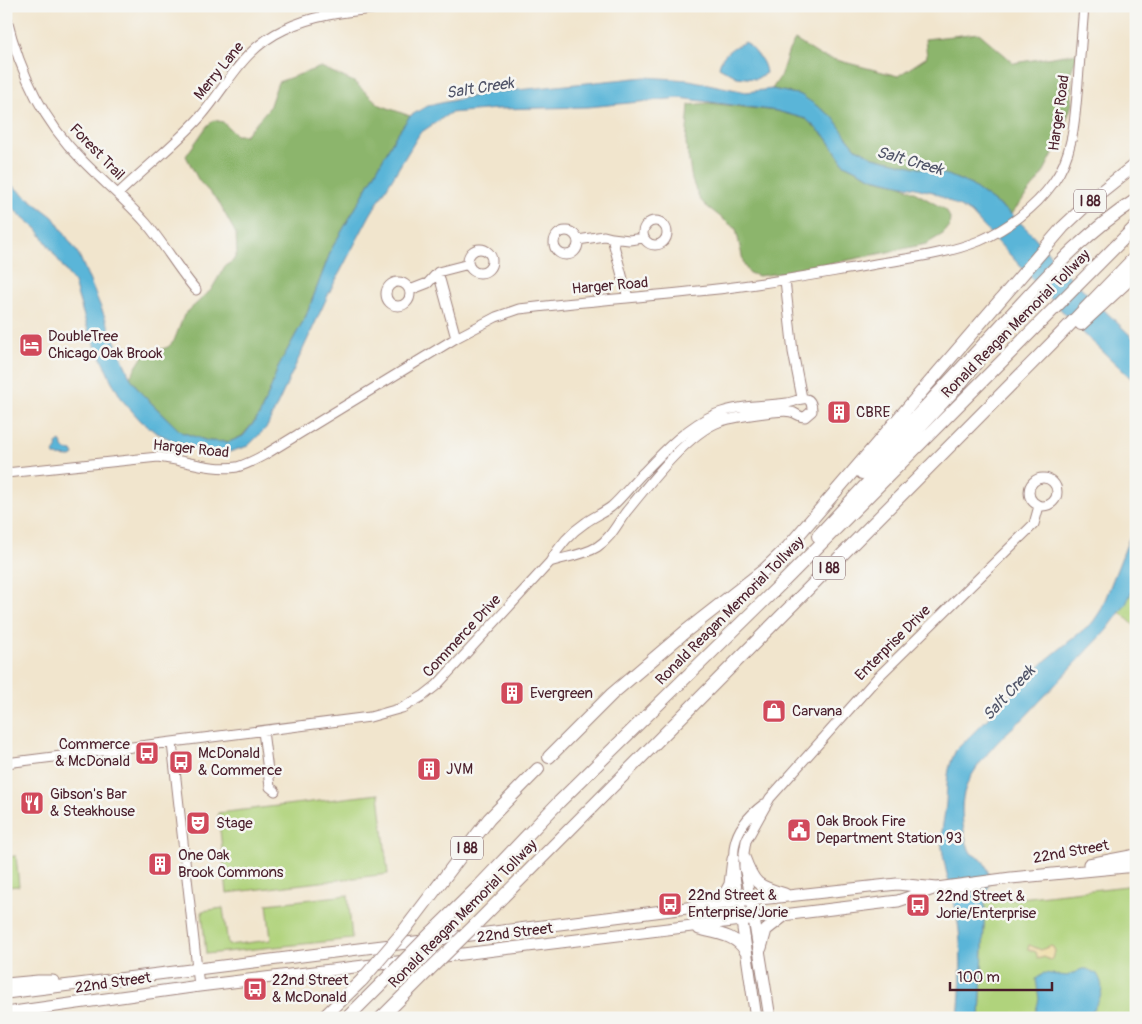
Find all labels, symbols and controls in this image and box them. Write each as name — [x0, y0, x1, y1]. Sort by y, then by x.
street label: Merry Lane — [190, 38, 249, 104]
water label: Salt Creek — [445, 73, 517, 103]
street label: Harger Road — [1044, 74, 1074, 152]
street label: Forest Trail — [65, 120, 129, 184]
water label: Salt Creek — [874, 142, 947, 180]
road number: I 88 — [1074, 190, 1106, 212]
street label: Ronald Reagan Memorial Tollway — [938, 245, 1095, 402]
street label: Harger Road — [571, 273, 649, 299]
place label: DoubleTree Chicago Oak Brook — [48, 327, 163, 363]
hotel icon: DoubleTree Chicago Oak Brook — [18, 332, 44, 358]
building icon: CBRE — [826, 399, 852, 425]
place label: CBRE — [856, 403, 890, 422]
street label: Harger Road — [152, 436, 230, 462]
street label: Ronald Reagan Memorial Tollway — [652, 532, 809, 689]
road number: I 88 — [813, 556, 845, 580]
street label: Commerce Drive — [419, 590, 506, 681]
street label: Enterprise Drive — [851, 601, 935, 685]
water label: Salt Creek — [978, 660, 1040, 725]
building icon: Evergreen — [499, 680, 525, 706]
place label: Evergreen — [530, 684, 593, 703]
shop icon: Carvana — [761, 698, 787, 724]
place label: Carvana — [792, 702, 842, 721]
place label: Commerce & McDonald — [55, 735, 131, 771]
bus stop icon: Commerce & McDonald — [134, 740, 160, 766]
place label: McDonald & Commerce — [198, 744, 283, 780]
bus stop icon: McDonald & Commerce — [168, 749, 194, 775]
building icon: JVM — [416, 756, 442, 782]
place label: JVM — [446, 760, 473, 779]
place label: Gibson's Bar & Steakhouse — [50, 785, 135, 821]
restaurant icon: Gibson's Bar & Steakhouse — [19, 790, 45, 816]
theatre icon: Stage — [185, 810, 211, 836]
place label: Oak Brook Fire Department Station 93 — [816, 812, 962, 848]
place label: Stage — [216, 814, 253, 833]
public building icon: Oak Brook Fire Department Station 93 — [786, 817, 812, 843]
street label: Ronald Reagan Memorial Tollway — [385, 835, 542, 992]
road number: I 88 — [451, 836, 483, 860]
street label: 22nd Street — [1032, 836, 1111, 868]
place label: One Oak Brook Commons — [178, 846, 284, 882]
building icon: One Oak Brook Commons — [147, 851, 173, 877]
place label: 22nd Street & Enterprise/Jorie — [688, 886, 789, 922]
place label: 22nd Street & Jorie/Enterprise — [936, 887, 1037, 923]
bus stop icon: 22nd Street & Enterprise/Jorie — [657, 891, 683, 917]
bus stop icon: 22nd Street & Jorie/Enterprise — [905, 892, 931, 918]
street label: 22nd Street — [476, 919, 555, 947]
scale bar — [950, 959, 1052, 991]
street label: 22nd Street — [74, 968, 153, 998]
text: 100 m — [957, 968, 1000, 987]
place label: 22nd Street & McDonald — [272, 971, 350, 1007]
bus stop icon: 22nd Street & McDonald — [242, 976, 268, 1002]

